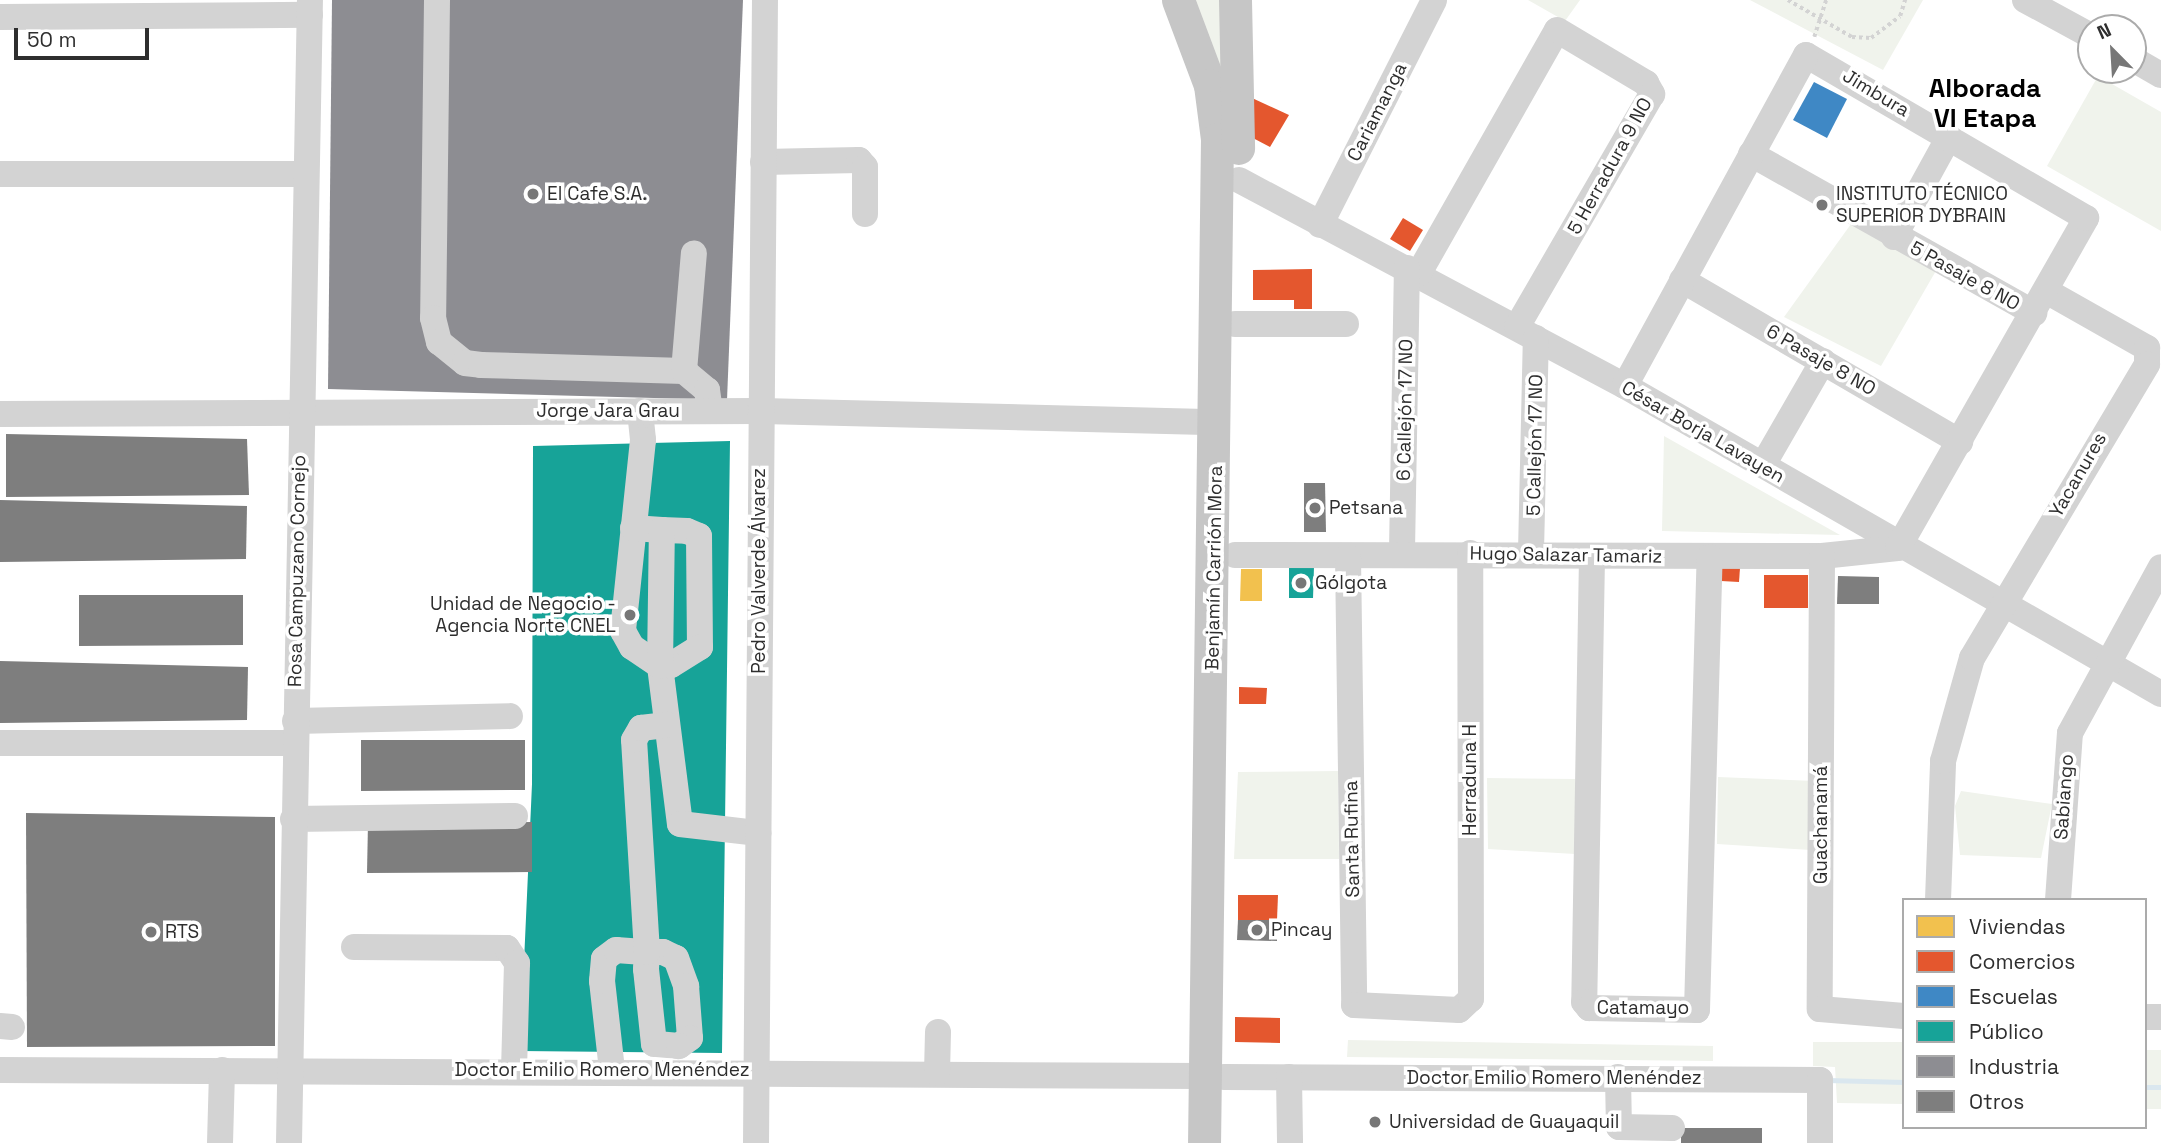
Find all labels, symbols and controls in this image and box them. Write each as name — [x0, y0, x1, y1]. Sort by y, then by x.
scale bar — [18, 14, 152, 58]
north arrow — [2077, 14, 2147, 84]
text: N — [2093, 17, 2115, 45]
text: 50 m — [27, 26, 77, 53]
street label: Cariamanga — [1342, 59, 1412, 165]
street label: Jimbura — [1838, 64, 1914, 122]
district label: Alborada VI Etapa — [1929, 73, 2041, 134]
street label: 5 Herradura 9 NO — [1563, 94, 1657, 238]
place label: El Cafe S.A. — [547, 183, 647, 205]
place label: INSTITUTO TÉCNICO SUPERIOR DYBRAIN — [1836, 183, 2008, 227]
marker: El Cafe S.A. — [525, 186, 541, 202]
marker: INSTITUTO TÉCNICO SUPERIOR DYBRAIN — [1814, 197, 1830, 213]
street label: 5 Pasaje 8 NO — [1906, 236, 2024, 316]
street label: 6 Pasaje 8 NO — [1762, 320, 1880, 400]
street label: 6 Callejón 17 NO — [1392, 339, 1418, 481]
street label: 5 Callejón 17 NO — [1522, 374, 1548, 516]
street label: César Borja Lavayen — [1618, 376, 1788, 488]
street label: Jorge Jara Grau — [536, 400, 680, 422]
street label: Yacanures — [2045, 429, 2111, 521]
street label: Rosa Campuzano Cornejo — [284, 455, 310, 687]
street label: Benjamín Carrión Mora — [1201, 465, 1227, 671]
street label: Pedro Valverde Álvarez — [748, 468, 770, 674]
place label: Petsana — [1329, 497, 1403, 519]
marker: Petsana — [1307, 500, 1323, 516]
street label: Hugo Salazar Tamariz — [1469, 542, 1663, 568]
place label: Gólgota — [1315, 572, 1387, 594]
marker: Gólgota — [1293, 575, 1309, 591]
place label: Unidad de Negocio - Agencia Norte CNEL — [430, 593, 616, 637]
marker: Unidad de Negocio - Agencia Norte CNEL — [622, 607, 638, 623]
street label: Herraduna H — [1459, 724, 1481, 836]
street label: Sabiango — [2050, 753, 2078, 841]
street label: Guachanamá — [1810, 766, 1832, 884]
street label: Santa Rufina — [1340, 780, 1364, 898]
legend — [1902, 898, 2147, 1129]
text: Viviendas — [1969, 913, 2066, 940]
place label: Pincay — [1271, 919, 1332, 941]
place label: RTS — [165, 921, 199, 943]
marker: Pincay — [1249, 922, 1265, 938]
marker: RTS — [143, 924, 159, 940]
text: Comercios — [1969, 948, 2075, 975]
text: Escuelas — [1969, 983, 2058, 1010]
street label: Catamayo — [1597, 997, 1689, 1019]
text: Público — [1969, 1018, 2044, 1045]
text: Industria — [1969, 1053, 2059, 1080]
street label: Doctor Emilio Romero Menéndez — [454, 1059, 750, 1081]
street label: Doctor Emilio Romero Menéndez — [1406, 1067, 1702, 1089]
text: Otros — [1969, 1088, 2024, 1115]
place label: Universidad de Guayaquil — [1389, 1111, 1619, 1133]
marker: Universidad de Guayaquil — [1367, 1114, 1383, 1130]

